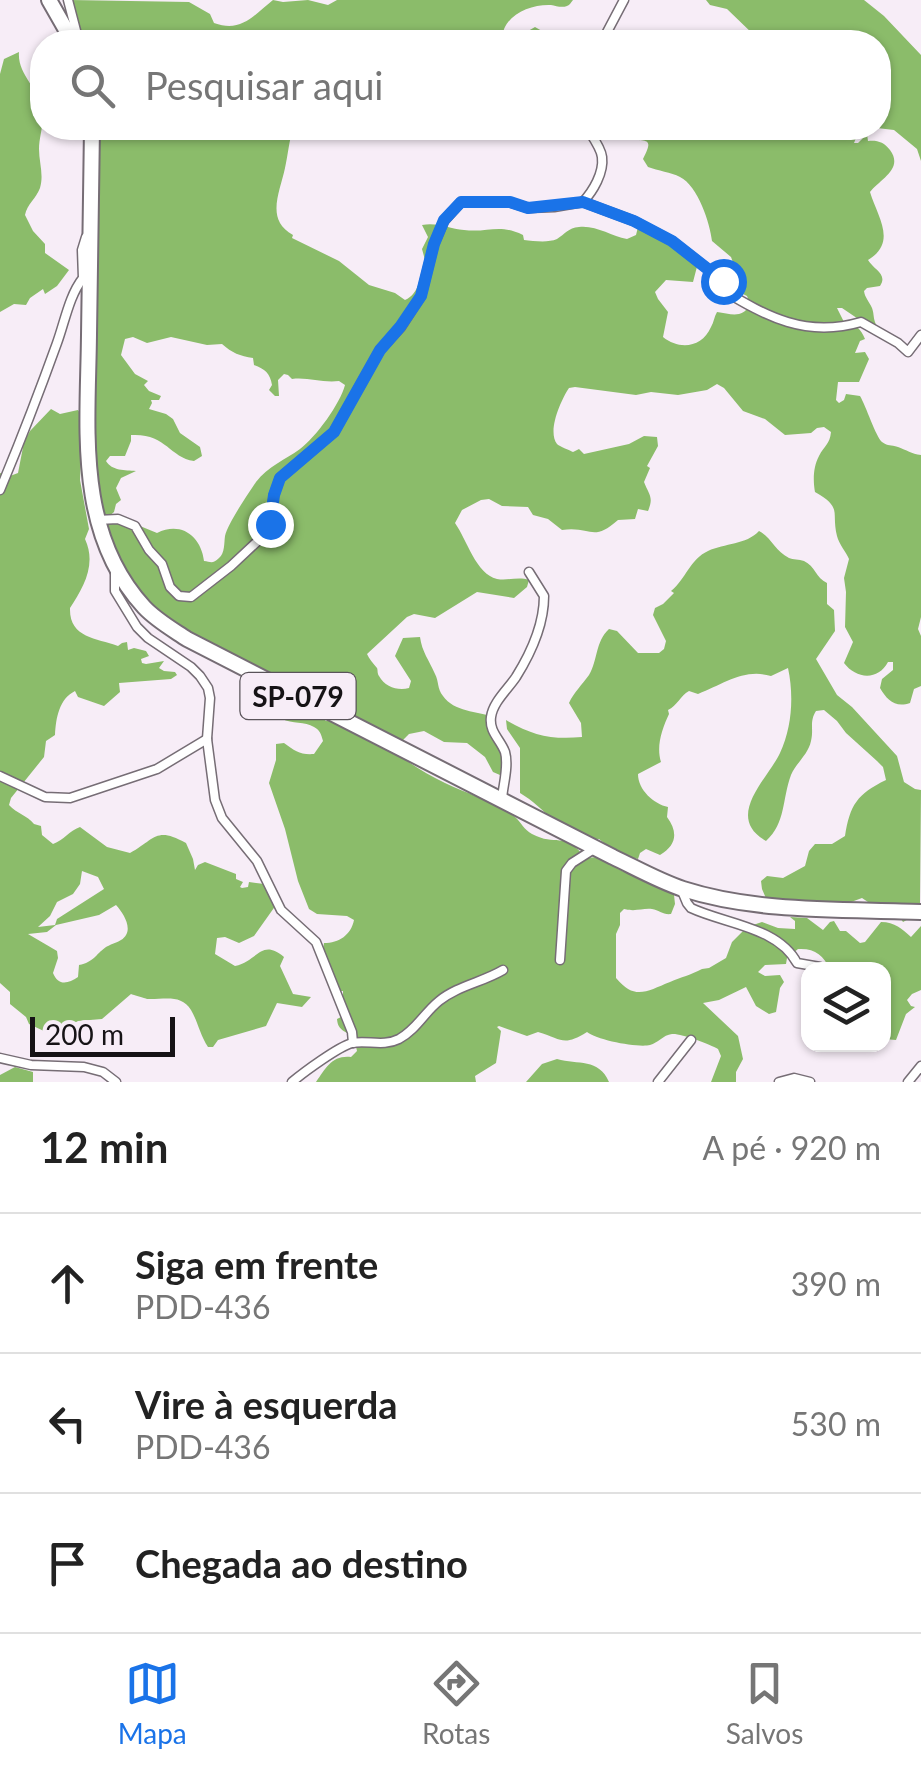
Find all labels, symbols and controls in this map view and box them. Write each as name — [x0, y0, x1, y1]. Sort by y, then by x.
search box — [30, 30, 891, 140]
icon: search — [65, 58, 120, 113]
text: Pesquisar aqui — [145, 62, 384, 108]
route start — [701, 259, 747, 305]
route end — [248, 502, 294, 548]
road number: SP-079 — [240, 673, 356, 719]
map controls — [801, 962, 891, 1052]
button: layers — [801, 962, 891, 1052]
scale bar — [30, 1012, 175, 1056]
text: 200 m — [45, 1017, 124, 1051]
text: 12 min — [40, 1122, 168, 1172]
text: A pé · 920 m — [702, 1128, 881, 1167]
text: Siga em frente — [135, 1241, 378, 1287]
icon: ahead — [40, 1256, 95, 1311]
text: 390 m — [791, 1264, 881, 1303]
text: PDD-436 — [135, 1287, 270, 1326]
text: Vire à esquerda — [135, 1381, 398, 1427]
icon: left — [40, 1396, 95, 1451]
text: 530 m — [791, 1404, 881, 1443]
text: PDD-436 — [135, 1427, 270, 1466]
icon: arrive — [40, 1536, 95, 1591]
text: Chegada ao destino — [135, 1540, 468, 1586]
tab: Mapa — [118, 1656, 187, 1750]
tab: Rotas — [422, 1656, 490, 1750]
tab: Salvos — [726, 1656, 803, 1750]

